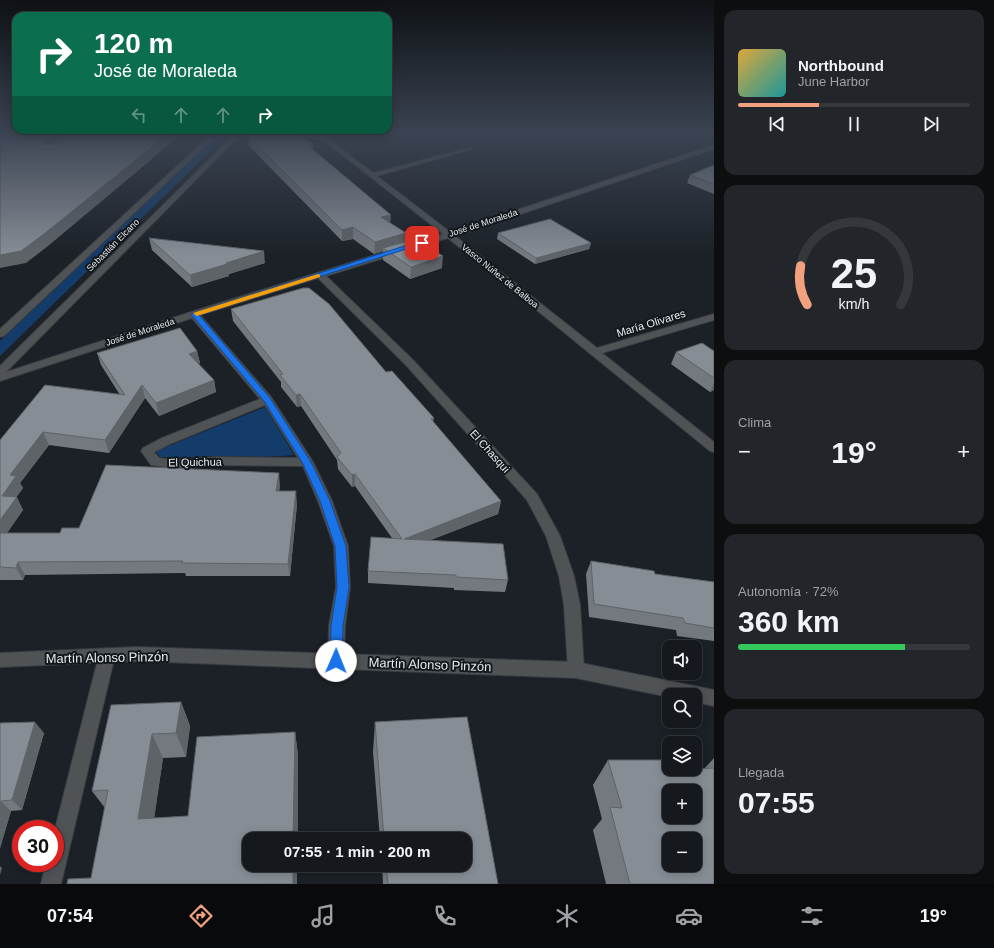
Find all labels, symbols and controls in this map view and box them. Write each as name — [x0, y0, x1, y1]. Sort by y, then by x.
icon: right — [28, 28, 80, 80]
text: 120 m — [94, 28, 173, 59]
text: Northbound — [798, 57, 884, 74]
text: José de Moraleda — [94, 61, 237, 81]
text: June Harbor — [798, 74, 870, 89]
icon: left — [128, 104, 150, 126]
icon: ahead — [170, 104, 192, 126]
icon: ahead — [212, 104, 234, 126]
icon: right — [254, 104, 276, 126]
icon: previous — [766, 113, 788, 135]
icon: pause — [843, 113, 865, 135]
icon: next — [920, 113, 942, 135]
street label: José de Moraleda — [447, 207, 519, 239]
street label: Sebastián Elcano — [85, 217, 141, 273]
pin — [405, 226, 439, 260]
icon: arrive — [411, 232, 433, 254]
street label: Vasco Núñez de Balboa — [460, 242, 540, 310]
text: 25 — [831, 250, 877, 297]
text: km/h — [839, 296, 870, 312]
street label: María Olivares — [615, 307, 687, 339]
street label: José de Moraleda — [104, 316, 176, 348]
text: Clima — [738, 415, 771, 430]
street label: El Chasqui — [468, 427, 512, 475]
text: 19° — [831, 436, 877, 469]
text: − — [738, 439, 751, 464]
text: + — [957, 439, 970, 464]
street label: El Quichua — [168, 456, 223, 468]
text: Autonomía · 72% — [738, 584, 838, 599]
text: 360 km — [738, 605, 840, 638]
position arrow — [315, 640, 357, 682]
map controls — [662, 640, 702, 872]
button: sound — [662, 640, 702, 680]
street label: Martín Alonso Pinzón — [45, 649, 169, 666]
street label: Martín Alonso Pinzón — [368, 655, 492, 674]
button: search — [662, 688, 702, 728]
button: layers — [662, 736, 702, 776]
text: Llegada — [738, 765, 784, 780]
button: + — [662, 784, 702, 824]
text: 07:55 — [738, 786, 815, 819]
speed limit sign: 30 — [12, 820, 64, 872]
button: − — [662, 832, 702, 872]
text: 07:55 · 1 min · 200 m — [284, 843, 430, 860]
icon: directions — [187, 902, 215, 930]
icon: music — [309, 902, 337, 930]
icon: phone — [431, 902, 459, 930]
icon: climate — [553, 902, 581, 930]
icon: car — [675, 902, 703, 930]
icon: filters — [798, 902, 826, 930]
text: 07:54 — [47, 906, 93, 926]
text: 19° — [920, 906, 947, 926]

